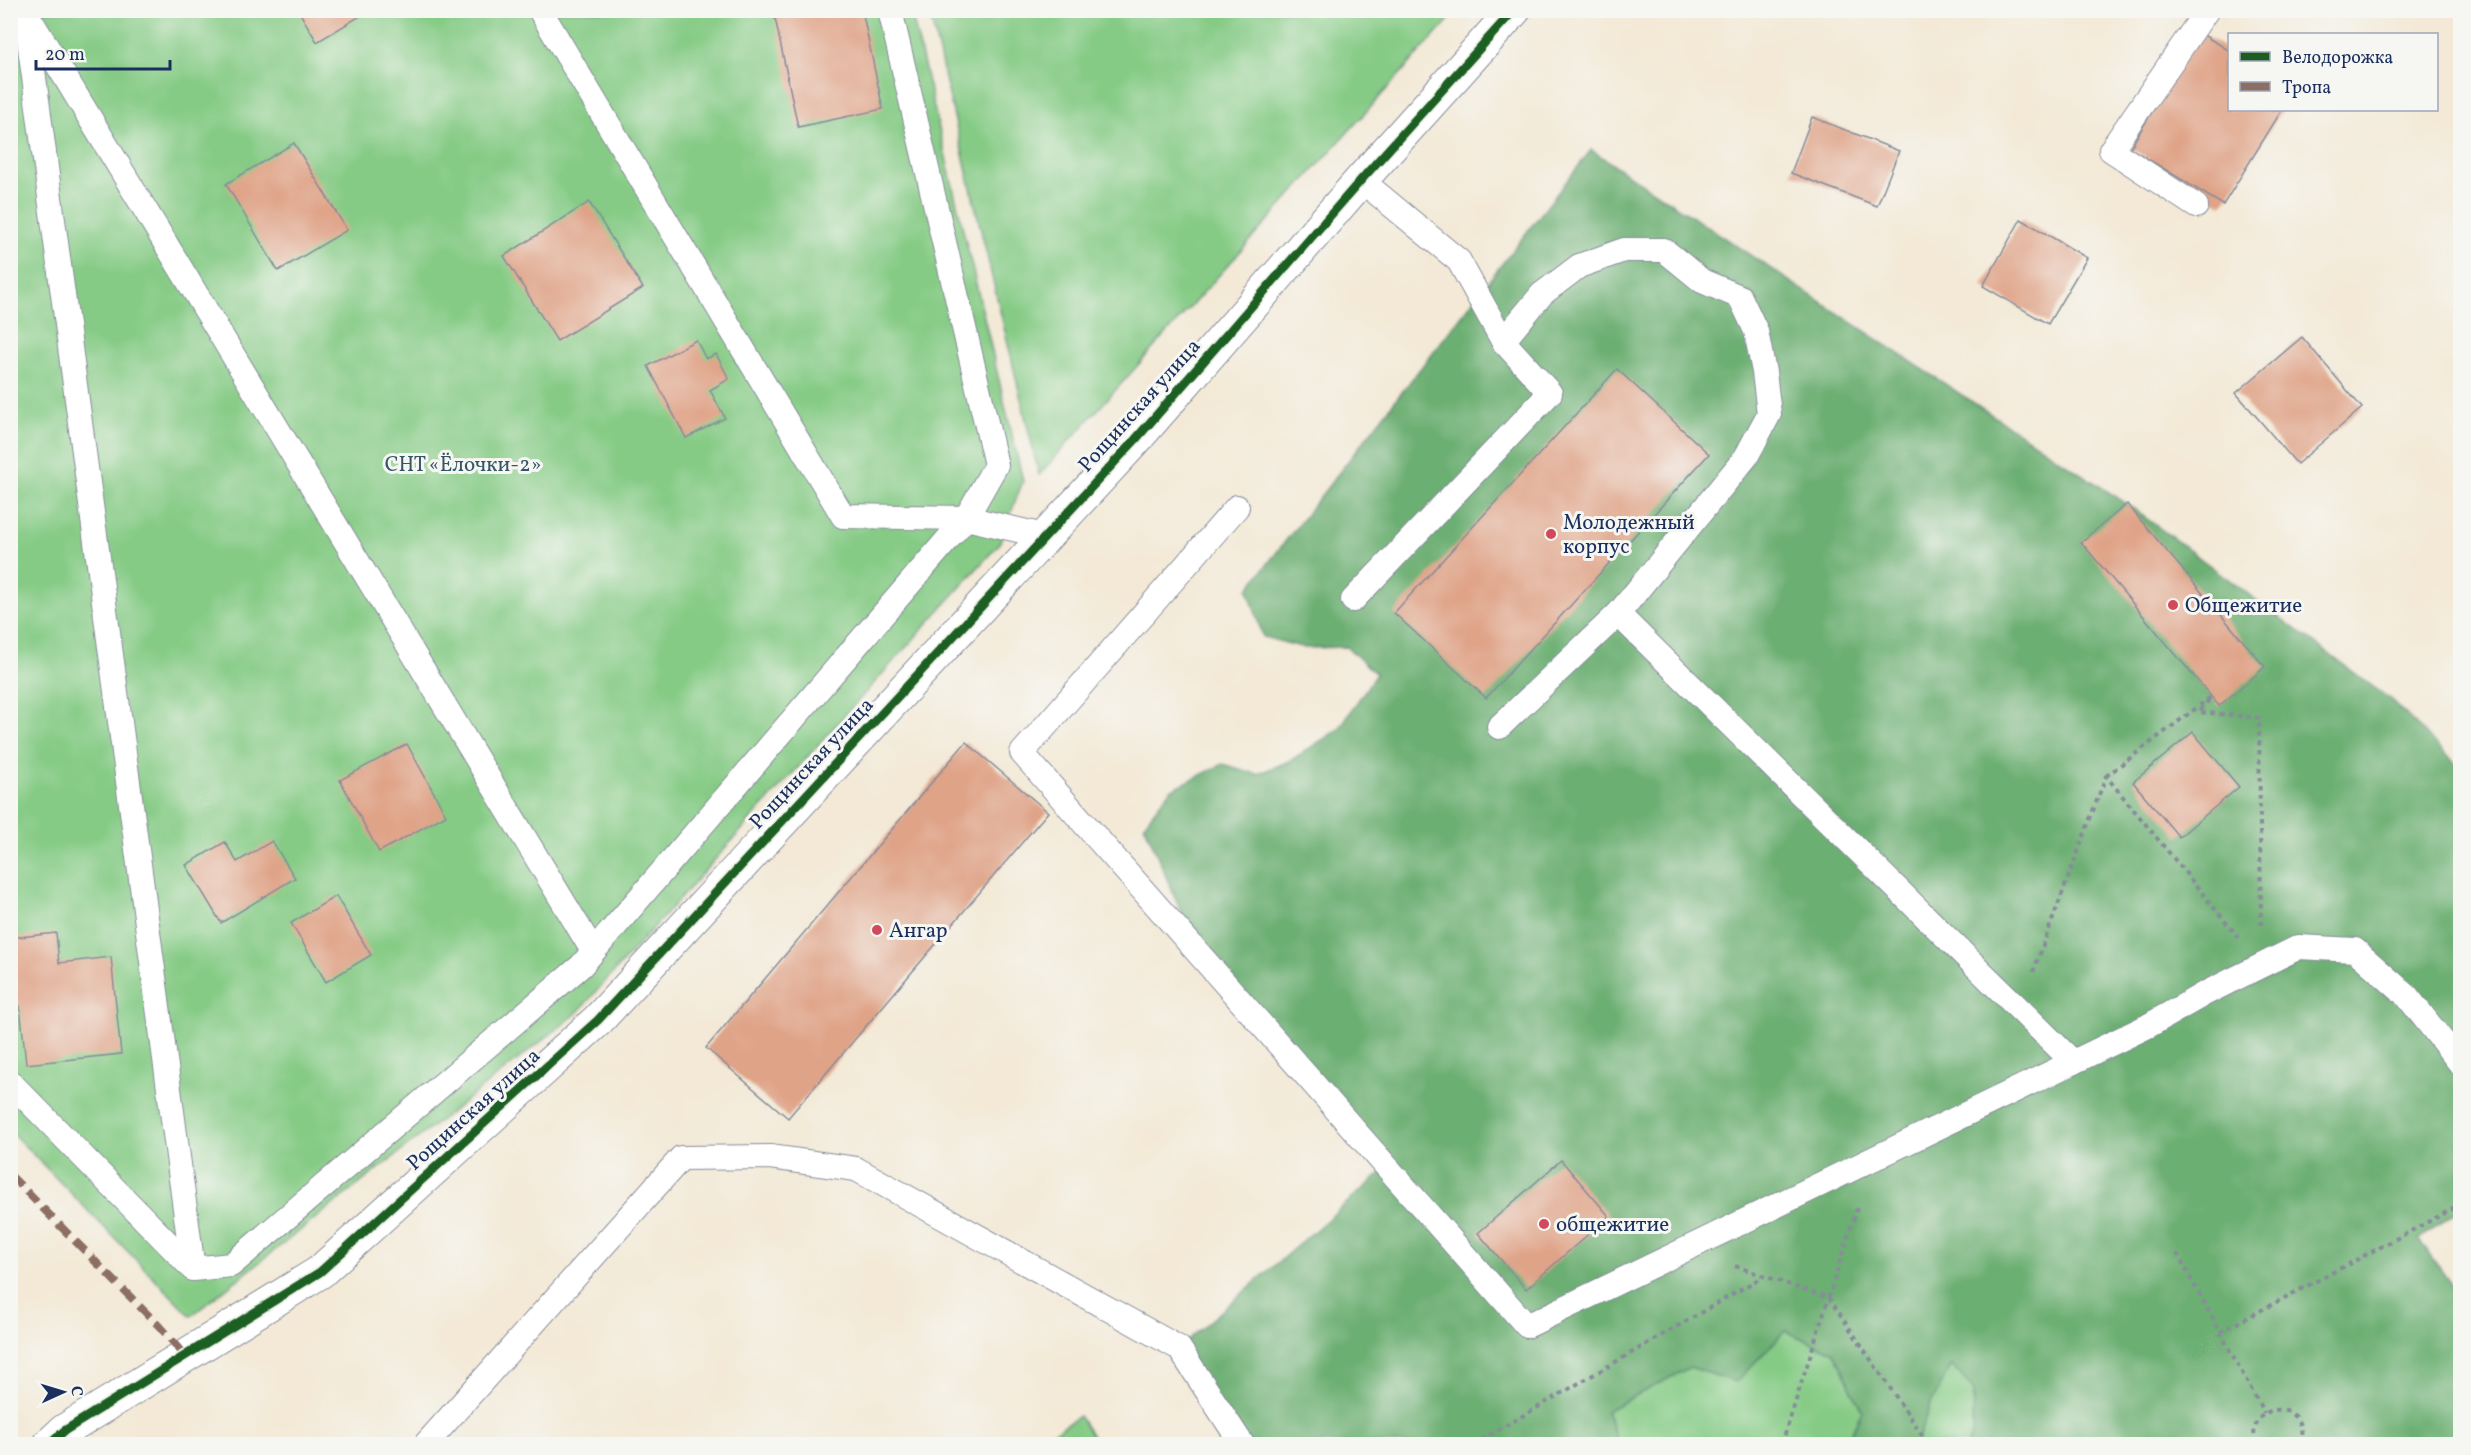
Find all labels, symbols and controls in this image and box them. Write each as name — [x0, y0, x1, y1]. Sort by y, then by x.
scale bar — [36, 33, 170, 71]
legend — [2228, 33, 2438, 111]
text: 20 m — [45, 43, 85, 68]
text: Велодорожка — [2282, 46, 2393, 71]
text: Тропа — [2282, 76, 2331, 101]
street label: Рощинская улица — [1072, 333, 1208, 479]
park label: СНТ «Ёлочки-2» — [385, 451, 541, 480]
place label: Молодежный корпус — [1563, 509, 1695, 562]
marker: Молодежный корпус — [1544, 527, 1558, 541]
place label: Общежитие — [2185, 592, 2302, 621]
marker: Общежитие — [2166, 598, 2180, 612]
street label: Рощинская улица — [743, 692, 881, 836]
place label: Ангар — [889, 917, 948, 946]
marker: Ангар — [870, 923, 884, 937]
street label: Рощинская улица — [401, 1042, 547, 1178]
place label: общежитие — [1556, 1211, 1669, 1240]
marker: общежитие — [1537, 1217, 1551, 1231]
north arrow — [33, 1362, 93, 1422]
text: С — [65, 1385, 87, 1397]

